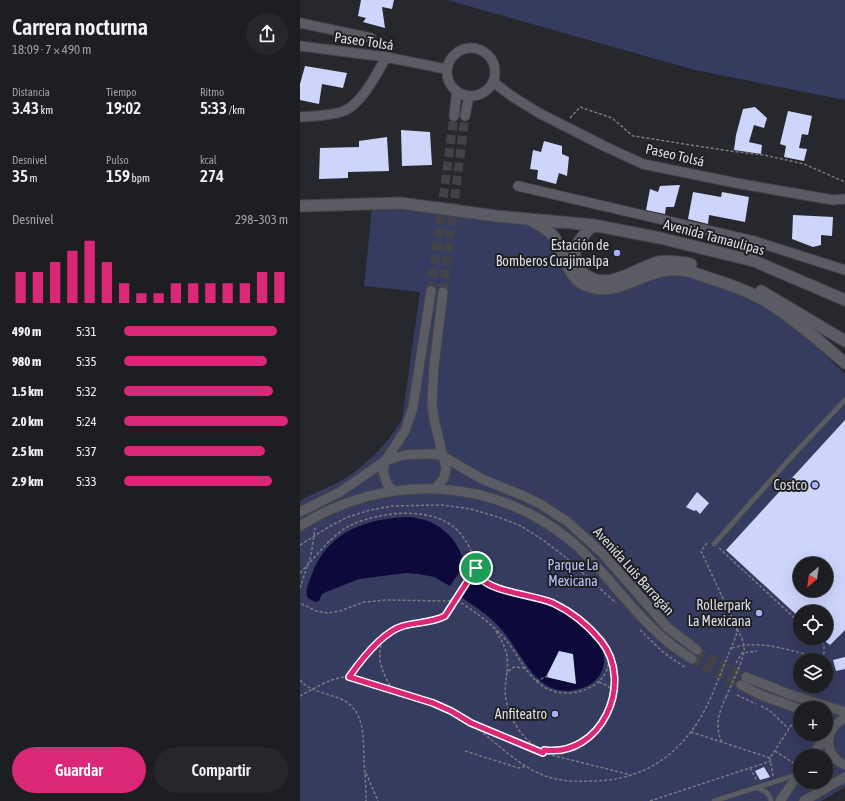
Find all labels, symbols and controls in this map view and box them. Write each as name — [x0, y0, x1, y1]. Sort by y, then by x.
button: share — [246, 13, 288, 55]
text: Carrera nocturna — [12, 14, 148, 40]
street label: Paseo Tolsá — [333, 29, 395, 53]
text: 18:09 · 7 × 490 m — [12, 42, 91, 57]
text: Distancia — [12, 86, 50, 98]
text: Tiempo — [106, 86, 136, 98]
text: Ritmo — [200, 86, 224, 98]
text: 3.43 — [12, 98, 39, 118]
text: 19:02 — [106, 98, 141, 118]
text: 5:33 — [200, 98, 227, 118]
text: km — [39, 104, 53, 116]
text: /km — [227, 104, 245, 116]
street label: Paseo Tolsá — [644, 140, 706, 170]
text: Desnivel — [12, 154, 47, 166]
text: Pulso — [106, 154, 129, 166]
text: kcal — [200, 154, 217, 166]
text: 35 — [12, 166, 28, 186]
text: 159 — [106, 166, 130, 186]
text: 274 — [200, 166, 224, 186]
text: m — [28, 172, 37, 184]
text: bpm — [130, 172, 150, 184]
text: Desnivel — [12, 212, 54, 227]
text: 298–303 m — [235, 212, 288, 227]
street label: Avenida Tamaulipas — [662, 216, 766, 258]
place label: Estación de Bomberos Cuajimalpa — [496, 237, 609, 269]
marker: Estación de Bomberos Cuajimalpa — [612, 248, 622, 258]
text: 490 m — [12, 324, 41, 339]
text: 5:31 — [76, 324, 97, 339]
text: 980 m — [12, 354, 41, 369]
text: 5:35 — [76, 354, 97, 369]
text: 1.5 km — [12, 384, 43, 399]
text: 5:32 — [76, 384, 97, 399]
text: 2.0 km — [12, 414, 43, 429]
text: 5:24 — [76, 414, 97, 429]
text: 2.5 km — [12, 444, 43, 459]
text: 5:37 — [76, 444, 97, 459]
text: 2.9 km — [12, 474, 43, 489]
text: 5:33 — [76, 474, 97, 489]
place label: Costco — [774, 477, 807, 493]
marker: Costco — [810, 480, 820, 490]
street label: Avenida Luis Barragán — [590, 524, 678, 618]
pin — [459, 551, 493, 585]
icon: arrive — [465, 557, 487, 579]
park label: Parque La Mexicana — [548, 557, 598, 589]
north arrow — [793, 557, 833, 597]
map controls — [793, 557, 833, 789]
place label: Rollerpark La Mexicana — [688, 597, 751, 629]
button: locate — [793, 605, 833, 645]
marker: Rollerpark La Mexicana — [754, 608, 764, 618]
button: layers — [793, 653, 833, 693]
button: + — [793, 701, 833, 741]
place label: Anfiteatro — [495, 706, 547, 722]
marker: Anfiteatro — [550, 709, 560, 719]
button: Guardar — [12, 747, 146, 793]
button: Compartir — [154, 747, 288, 793]
button: − — [793, 749, 833, 789]

